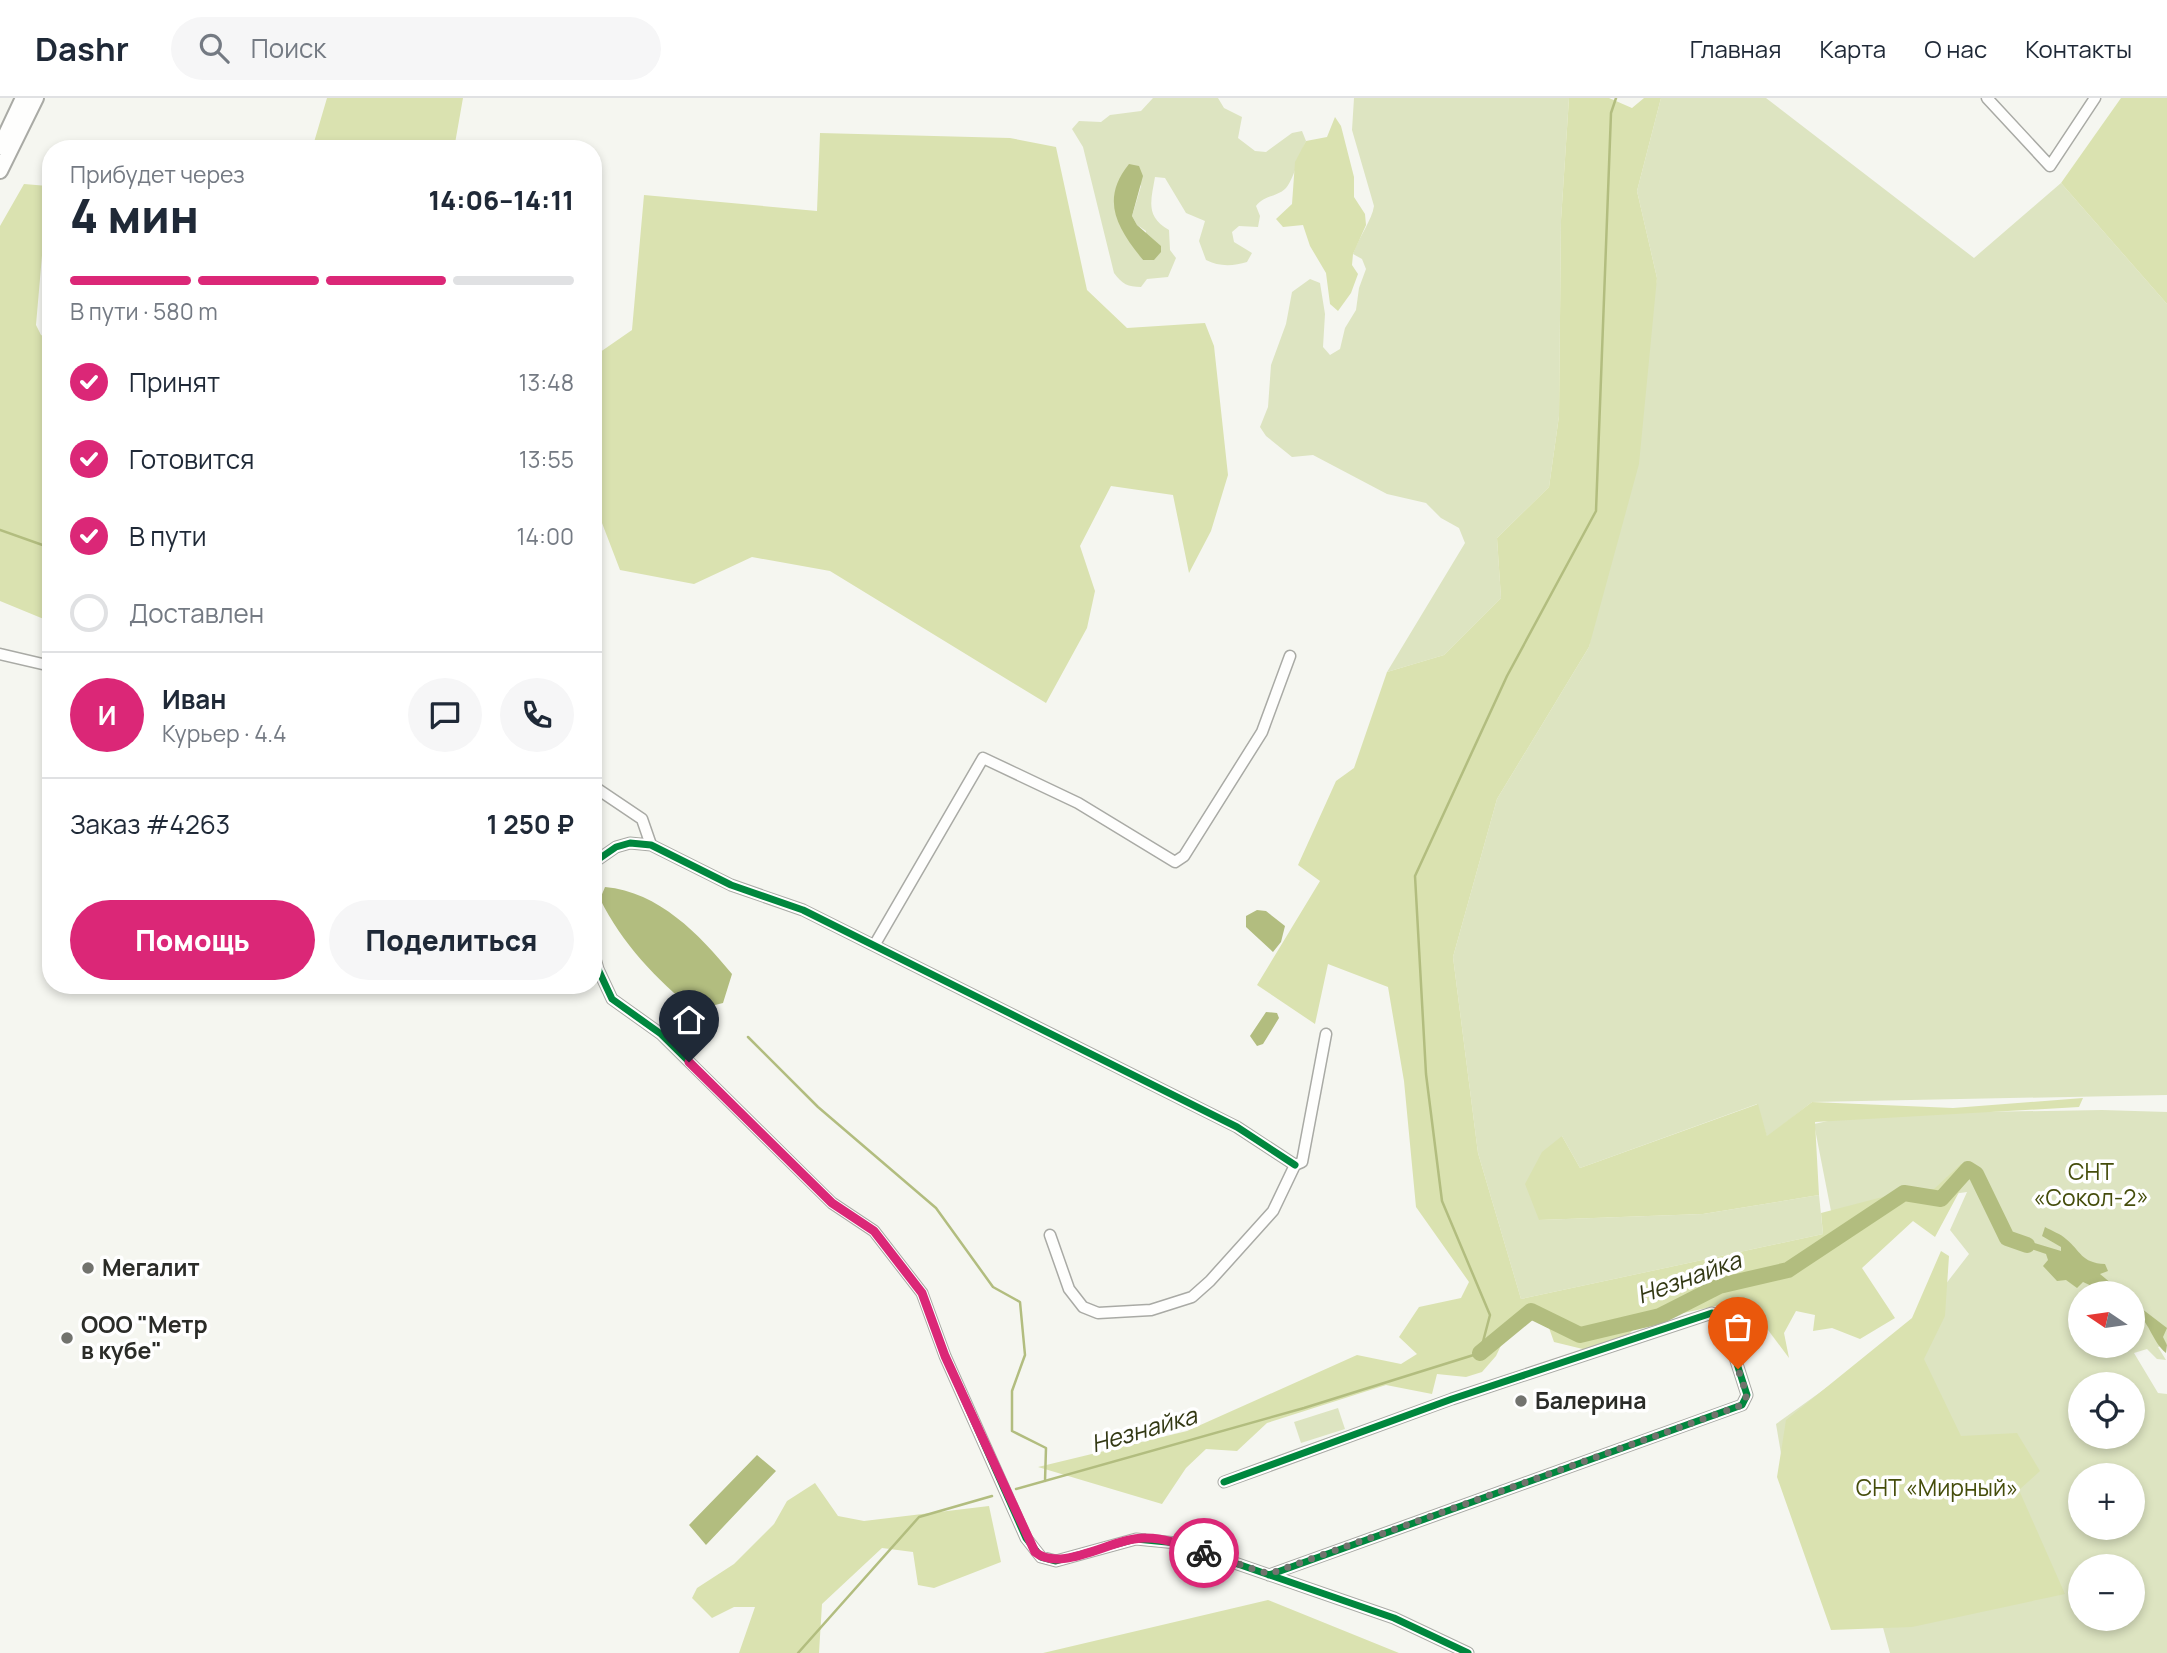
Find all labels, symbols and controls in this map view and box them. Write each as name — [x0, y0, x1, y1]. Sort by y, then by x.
search box — [171, 17, 661, 80]
text: Dashr — [35, 26, 129, 71]
icon: search — [195, 29, 233, 67]
text: Поиск — [251, 30, 326, 66]
text: Главная — [1690, 32, 1781, 65]
text: Карта — [1819, 32, 1886, 65]
text: О нас — [1924, 32, 1987, 65]
text: Контакты — [2025, 32, 2132, 65]
text: Прибудет через — [70, 158, 245, 190]
text: 14:06–14:11 — [429, 182, 574, 218]
text: 4 мин — [70, 184, 199, 247]
text: В пути · 580 m — [70, 295, 218, 327]
icon: check — [70, 363, 108, 401]
text: Принят — [129, 364, 220, 400]
text: 13:48 — [519, 366, 574, 398]
icon: check — [70, 440, 108, 478]
text: Готовится — [129, 441, 254, 477]
text: 13:55 — [519, 443, 574, 475]
icon: check — [70, 517, 108, 555]
text: В пути — [129, 518, 207, 554]
text: 14:00 — [517, 520, 574, 552]
text: Доставлен — [129, 595, 264, 631]
button: chat — [408, 678, 482, 752]
button: phone — [500, 678, 574, 752]
text: Иван — [162, 681, 226, 717]
text: И — [98, 697, 116, 733]
text: Курьер · 4.4 — [162, 717, 287, 749]
text: Заказ #4263 — [70, 806, 230, 842]
text: 1 250 ₽ — [487, 806, 574, 842]
button: Помощь — [70, 900, 315, 980]
button: Поделиться — [329, 900, 574, 980]
pin — [659, 990, 719, 1062]
icon: home — [670, 1001, 708, 1039]
park label: СНТ «Сокол-2» — [2033, 1155, 2149, 1213]
water label: Незнайка — [1632, 1242, 1747, 1311]
place label: Мегалит — [102, 1251, 200, 1283]
marker: Мегалит — [80, 1260, 96, 1276]
north arrow — [2068, 1281, 2146, 1358]
map controls — [2068, 1281, 2145, 1631]
pin — [1708, 1297, 1768, 1369]
place label: ООО "Метр в кубе" — [81, 1308, 208, 1366]
icon: bag — [1719, 1308, 1757, 1346]
marker: ООО "Метр в кубе" — [59, 1330, 75, 1346]
button: locate — [2068, 1372, 2145, 1449]
place label: Балерина — [1535, 1384, 1646, 1416]
marker: Балерина — [1513, 1393, 1529, 1409]
water label: Незнайка — [1087, 1397, 1202, 1459]
button: + — [2068, 1463, 2145, 1540]
park label: СНТ «Мирный» — [1856, 1471, 2018, 1503]
courier — [1169, 1518, 1239, 1588]
icon: bike — [1185, 1534, 1223, 1572]
button: − — [2068, 1554, 2145, 1631]

